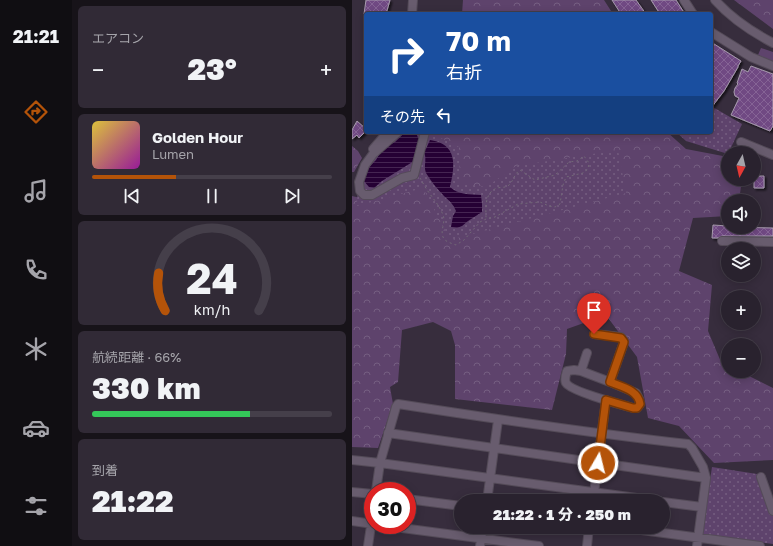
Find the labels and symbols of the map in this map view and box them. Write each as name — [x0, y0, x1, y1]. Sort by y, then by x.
north arrow — [721, 146, 761, 186]
pin — [577, 293, 611, 334]
position arrow — [577, 442, 619, 484]
speed limit sign: 30 — [364, 482, 416, 534]

